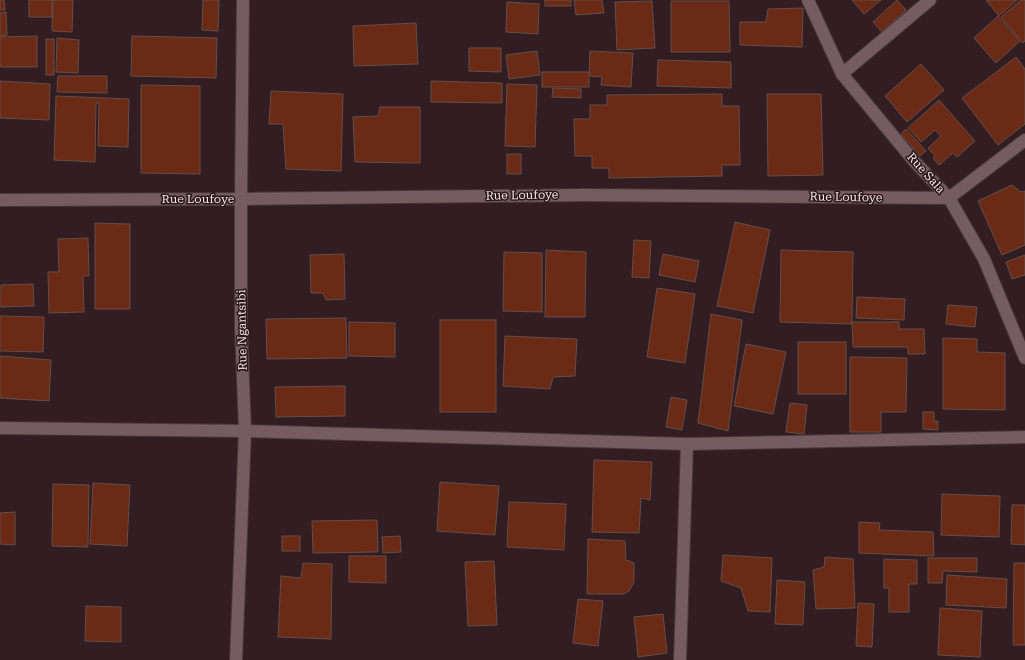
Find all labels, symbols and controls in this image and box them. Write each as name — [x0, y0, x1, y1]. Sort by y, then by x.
street label: Rue Sala — [904, 150, 948, 196]
street label: Rue Loufoye — [486, 187, 559, 203]
street label: Rue Loufoye — [810, 189, 883, 205]
street label: Rue Loufoye — [162, 192, 235, 206]
street label: Rue Ngantsibi — [234, 289, 250, 371]

